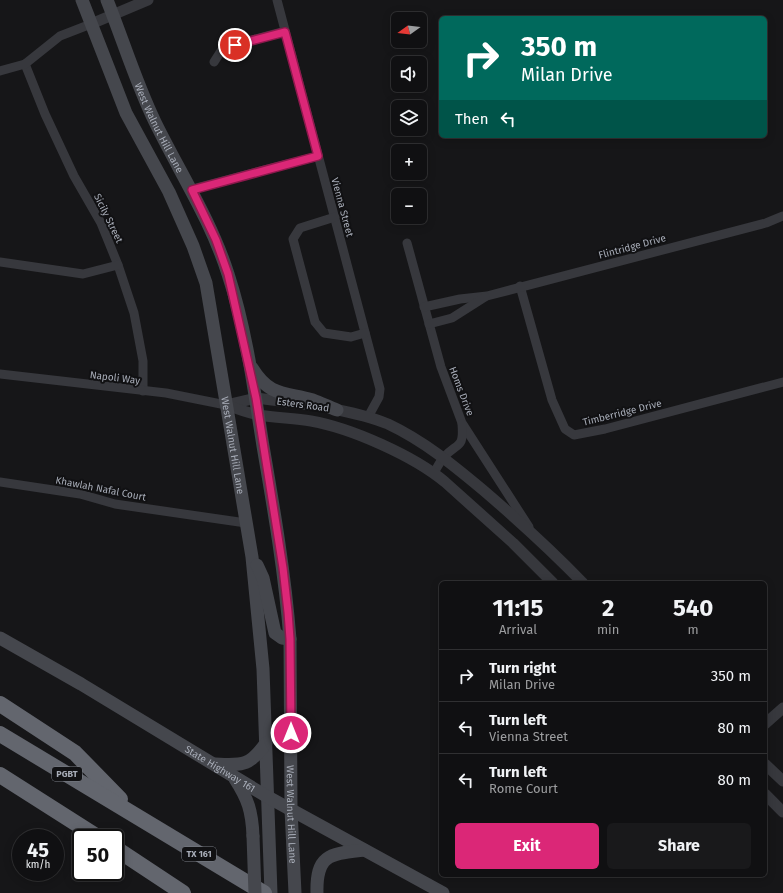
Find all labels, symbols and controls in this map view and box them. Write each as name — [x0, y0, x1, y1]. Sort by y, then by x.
north arrow — [391, 12, 427, 48]
map controls — [391, 12, 427, 224]
pin — [218, 28, 252, 62]
text: 350 m — [521, 30, 597, 63]
icon: right — [455, 32, 507, 84]
icon: arrive — [224, 34, 246, 56]
button: sound — [391, 56, 427, 92]
text: Milan Drive — [521, 64, 613, 86]
street label: West Walnut Hill Lane — [132, 81, 185, 175]
button: layers — [391, 100, 427, 136]
icon: left — [497, 108, 519, 130]
text: Then — [455, 110, 489, 128]
button: + — [391, 144, 427, 180]
street label: Vienna Street — [328, 176, 356, 239]
button: − — [391, 188, 427, 224]
street label: Sicily Street — [91, 192, 125, 245]
street label: Flintridge Drive — [597, 232, 667, 262]
street label: Homs Drive — [446, 365, 476, 418]
street label: Napoli Way — [89, 369, 141, 387]
street label: Esters Road — [276, 395, 330, 415]
street label: West Walnut Hill Lane — [218, 396, 246, 495]
street label: Timberridge Drive — [581, 397, 663, 429]
street label: Khawlah Nafal Court — [55, 474, 147, 504]
text: 11:15 — [493, 594, 543, 622]
text: 2 — [602, 594, 614, 622]
text: 540 — [673, 594, 713, 622]
text: Arrival — [499, 622, 537, 637]
text: min — [597, 622, 619, 637]
text: m — [688, 622, 699, 637]
text: Turn right — [489, 659, 556, 677]
icon: right — [455, 665, 477, 687]
text: 350 m — [711, 667, 751, 685]
text: Milan Drive — [489, 677, 555, 692]
text: Turn left — [489, 711, 547, 729]
position arrow — [270, 712, 312, 754]
icon: left — [455, 717, 477, 739]
text: 80 m — [718, 719, 751, 737]
text: Vienna Street — [489, 729, 568, 744]
street label: State Highway 161 — [182, 743, 257, 795]
text: Turn left — [489, 763, 547, 781]
street label: West Walnut Hill Lane — [284, 765, 299, 864]
road number: PGBT — [52, 767, 82, 781]
icon: left — [455, 769, 477, 791]
text: 80 m — [718, 771, 751, 789]
text: Rome Court — [489, 781, 558, 796]
button: Exit — [455, 823, 599, 869]
button: Share — [607, 823, 751, 869]
speed limit sign: 50 — [72, 829, 124, 881]
text: 45 — [27, 838, 49, 862]
road number: TX 161 — [182, 847, 216, 861]
text: km/h — [26, 859, 50, 871]

